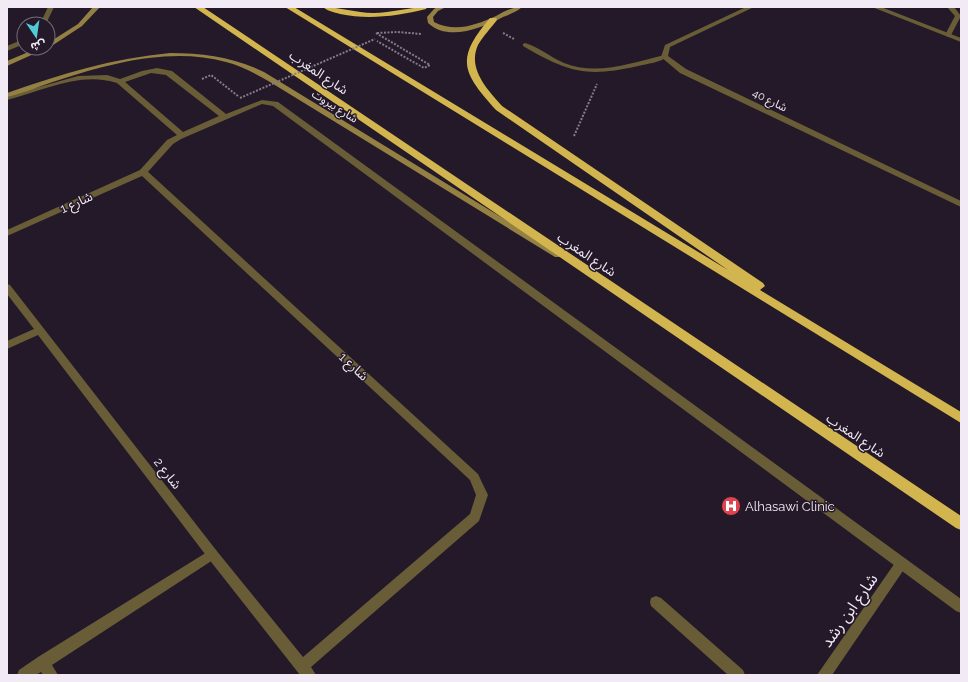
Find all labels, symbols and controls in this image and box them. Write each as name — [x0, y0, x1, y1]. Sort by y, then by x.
north arrow — [16, 16, 56, 56]
text: ش — [29, 37, 47, 53]
street label: شارع المغرب — [285, 47, 351, 100]
street label: شارع 40 — [750, 86, 790, 115]
street label: شارع بيروت — [309, 87, 360, 127]
street label: شارع 1 — [58, 189, 96, 219]
street label: شارع المغرب — [553, 229, 619, 282]
street label: شارع 1 — [334, 349, 371, 386]
street label: شارع المغرب — [822, 410, 888, 463]
street label: شارع 2 — [148, 455, 184, 494]
hospital icon: Alhasawi Clinic — [720, 495, 742, 517]
place label: Alhasawi Clinic — [745, 499, 835, 514]
street label: شارع ابن رشد — [817, 570, 884, 653]

